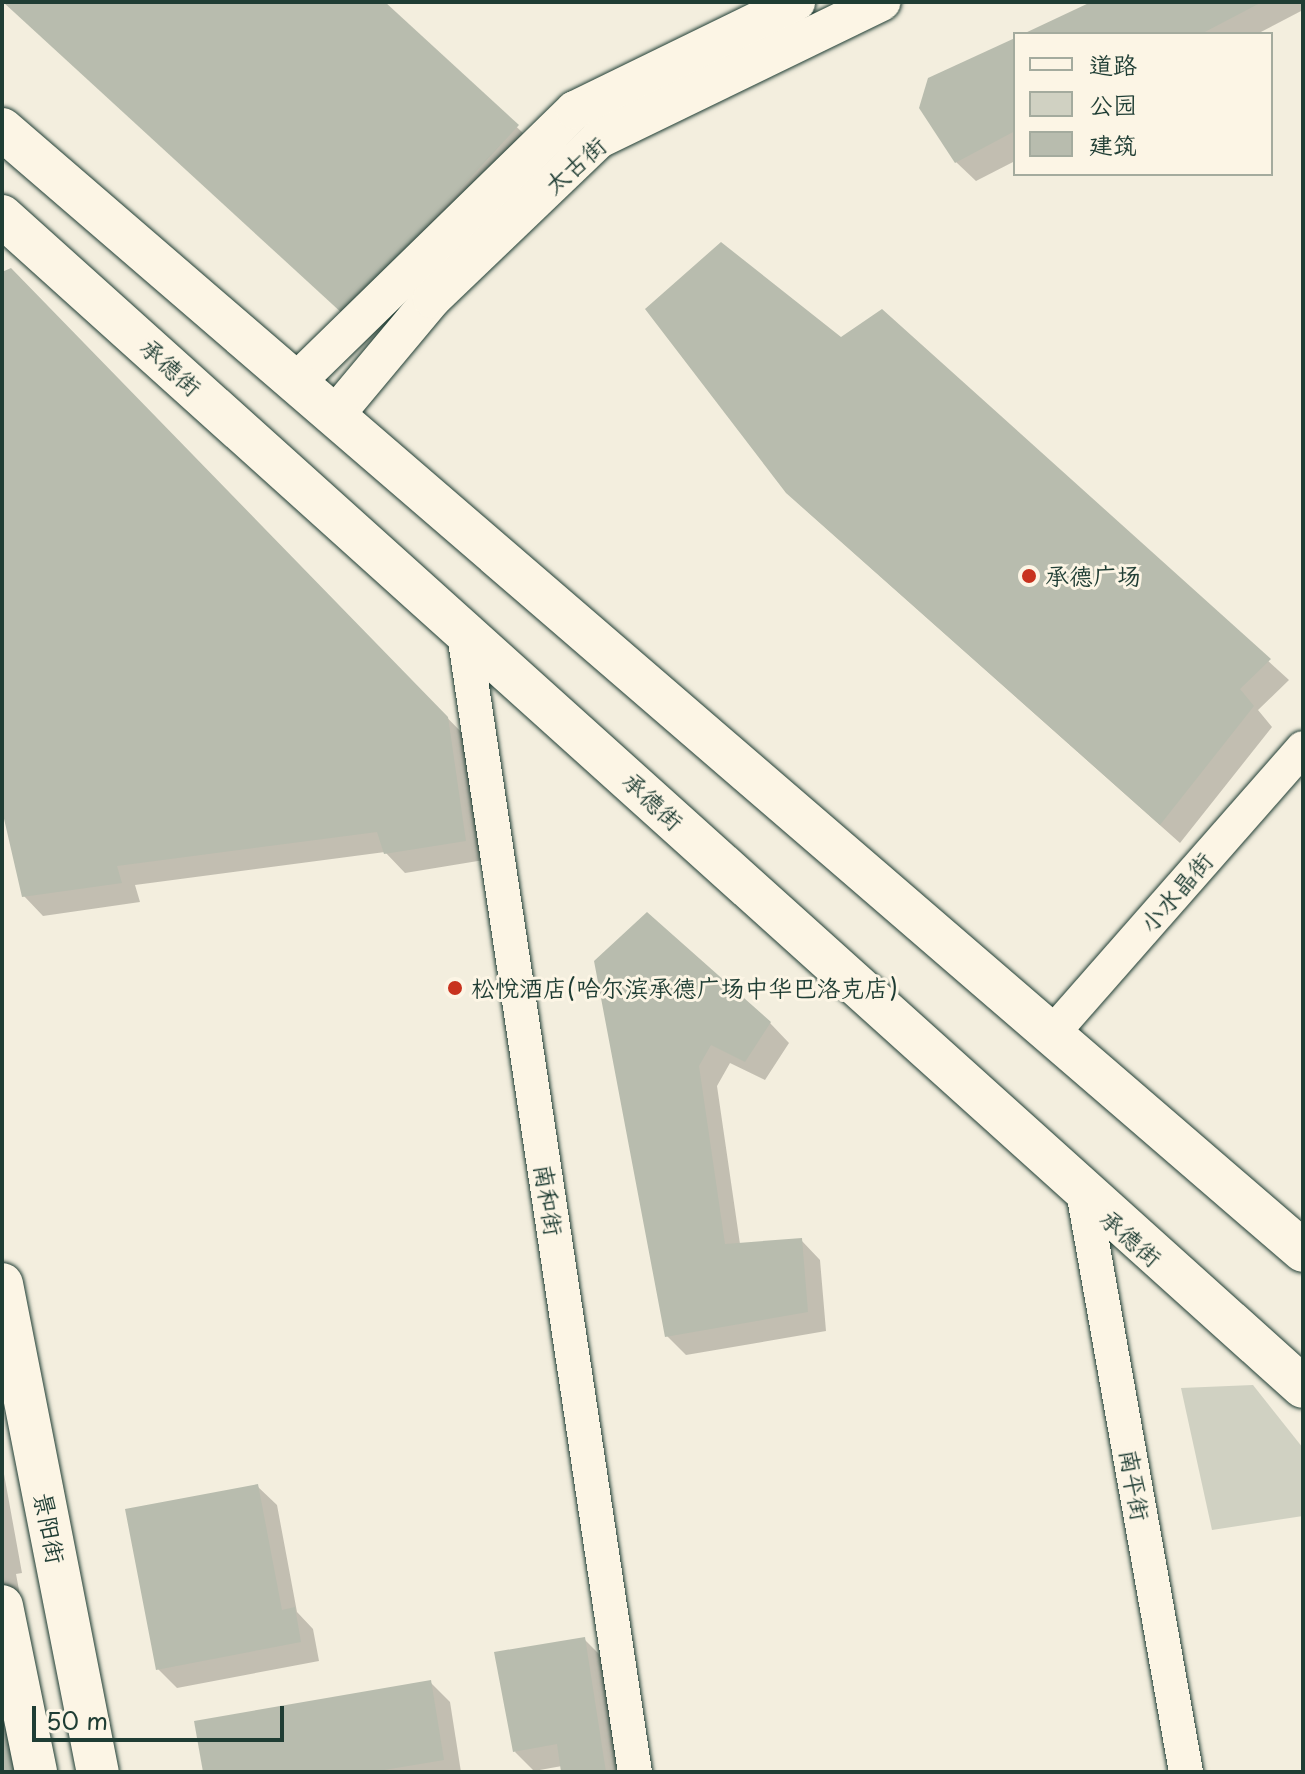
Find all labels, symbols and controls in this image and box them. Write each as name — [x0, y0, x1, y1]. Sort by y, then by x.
legend — [1013, 32, 1273, 176]
text: 道路 — [1089, 46, 1137, 82]
text: 公园 — [1089, 86, 1137, 122]
text: 建筑 — [1089, 126, 1137, 162]
street label: 太古街 — [538, 131, 612, 199]
street label: 承德街 — [135, 332, 207, 402]
place label: 承德广场 — [1045, 562, 1141, 590]
marker: 承德广场 — [1020, 567, 1038, 585]
street label: 承德街 — [617, 766, 689, 836]
street label: 小水晶街 — [1134, 846, 1218, 938]
place label: 松悦酒店(哈尔滨承德广场中华巴洛克店) — [471, 974, 898, 1002]
marker: 松悦酒店(哈尔滨承德广场中华巴洛克店) — [446, 979, 464, 997]
street label: 南和街 — [529, 1162, 569, 1238]
street label: 承德街 — [1094, 1204, 1168, 1272]
street label: 南平街 — [1115, 1447, 1155, 1523]
street label: 景阳街 — [29, 1490, 71, 1566]
scale bar — [36, 1690, 288, 1740]
text: 50 m — [46, 1702, 108, 1738]

